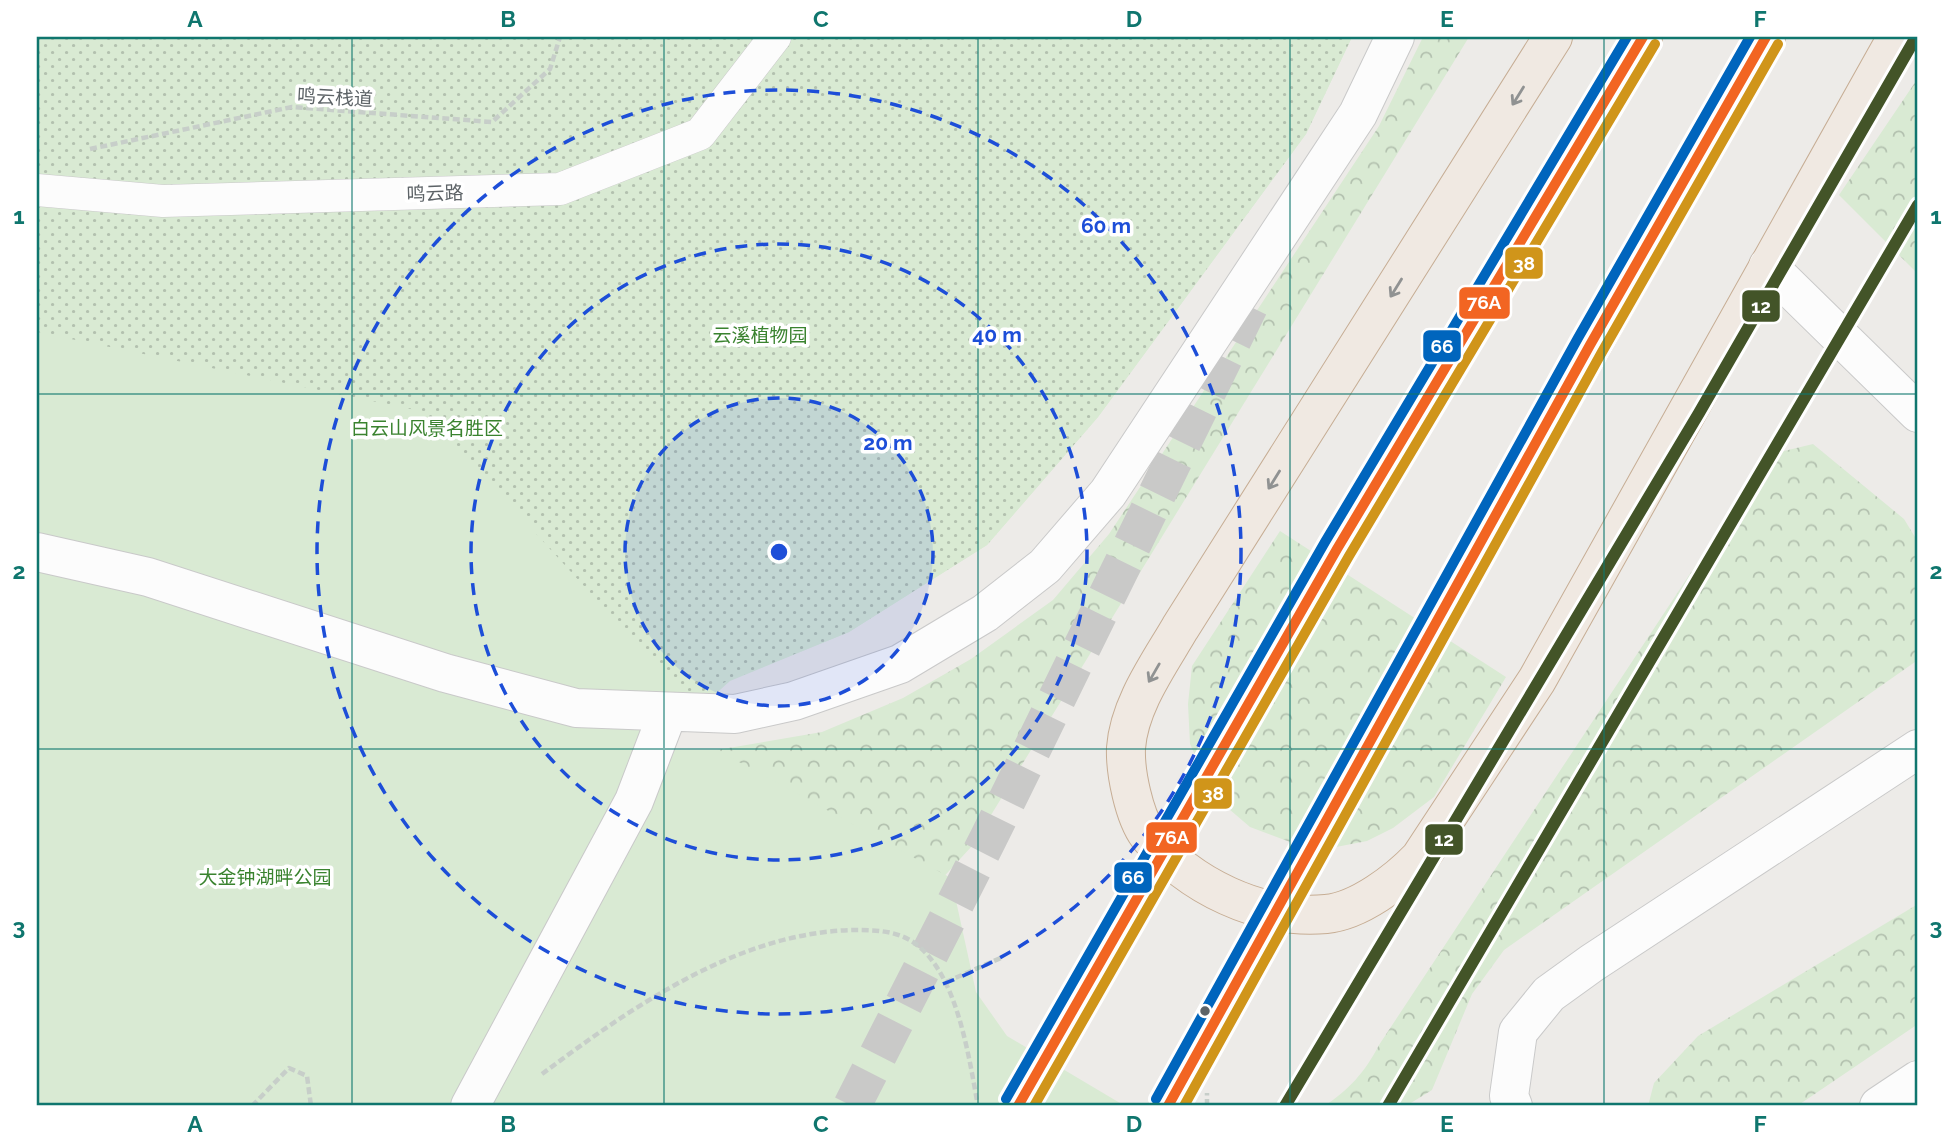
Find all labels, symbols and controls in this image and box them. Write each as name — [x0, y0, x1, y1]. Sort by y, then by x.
text: A — [187, 5, 203, 32]
text: B — [500, 5, 516, 32]
text: C — [813, 5, 829, 32]
text: D — [1126, 5, 1142, 32]
text: E — [1440, 5, 1454, 32]
text: F — [1753, 5, 1767, 32]
street label: 鸣云栈道 — [296, 84, 374, 110]
one-way arrow — [1511, 85, 1525, 105]
street label: 鸣云路 — [406, 181, 464, 205]
text: 1 — [13, 202, 25, 229]
text: 1 — [1930, 202, 1942, 229]
text: 60 m — [1081, 213, 1131, 238]
line badge: 38 — [1504, 246, 1544, 280]
text: 38 — [1513, 252, 1535, 274]
one-way arrow — [1389, 277, 1403, 297]
line badge: 76A — [1458, 286, 1511, 320]
line badge: 12 — [1741, 289, 1781, 323]
text: 76A — [1467, 291, 1502, 313]
text: 12 — [1751, 295, 1771, 317]
text: 40 m — [972, 322, 1022, 347]
park label: 云溪植物园 — [712, 324, 808, 346]
line badge: 66 — [1422, 329, 1462, 363]
text: 66 — [1430, 335, 1454, 357]
park label: 白云山风景名胜区 — [351, 417, 503, 439]
text: 20 m — [863, 430, 913, 455]
one-way arrow — [1267, 469, 1281, 489]
centre of rings — [767, 540, 791, 564]
text: 2 — [13, 557, 25, 584]
text: 2 — [1930, 557, 1942, 584]
one-way arrow — [1147, 662, 1161, 682]
line badge: 38 — [1193, 777, 1233, 810]
text: 38 — [1202, 782, 1224, 804]
line badge: 76A — [1145, 821, 1198, 854]
line badge: 12 — [1424, 823, 1464, 856]
text: 76A — [1155, 826, 1190, 848]
text: 12 — [1434, 828, 1454, 850]
line badge: 66 — [1113, 861, 1153, 894]
park label: 大金钟湖畔公园 — [198, 866, 332, 888]
text: 66 — [1121, 866, 1145, 888]
text: 3 — [13, 913, 25, 940]
text: 3 — [1930, 913, 1942, 940]
unlabelled marker — [1198, 1004, 1212, 1018]
text: A — [187, 1110, 203, 1137]
text: B — [500, 1110, 516, 1137]
text: C — [813, 1110, 829, 1137]
text: D — [1126, 1110, 1142, 1137]
text: E — [1440, 1110, 1454, 1137]
text: F — [1753, 1110, 1767, 1137]

